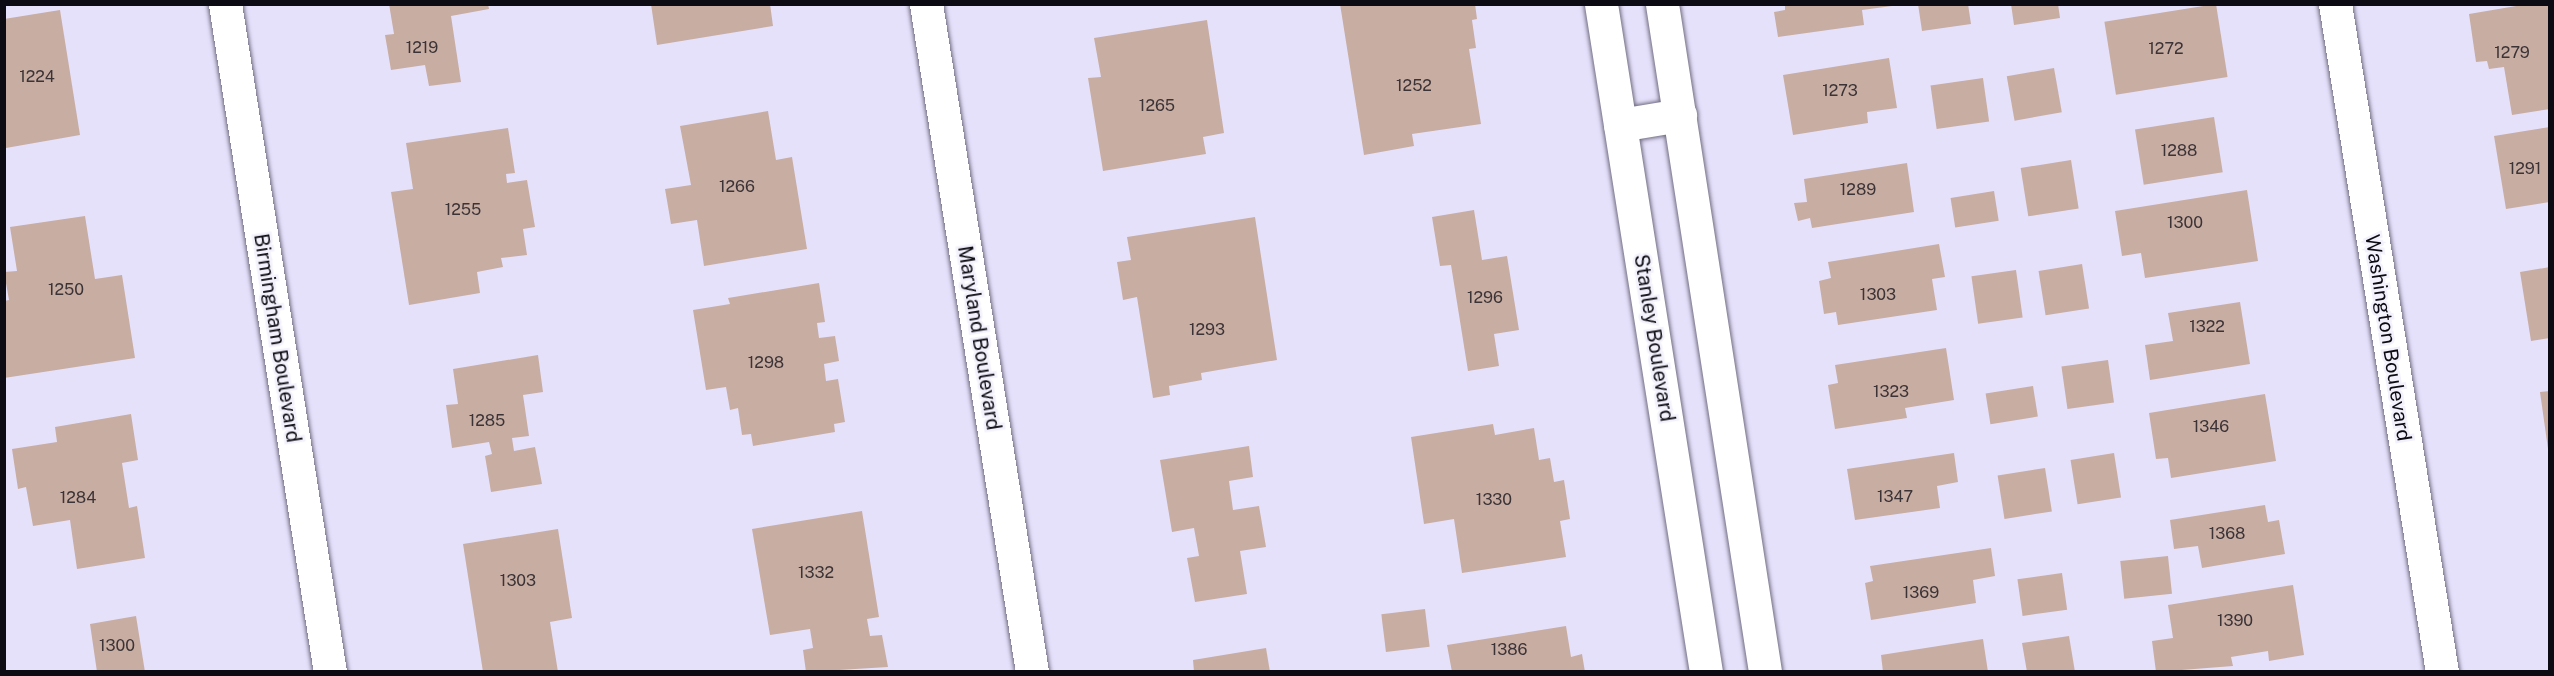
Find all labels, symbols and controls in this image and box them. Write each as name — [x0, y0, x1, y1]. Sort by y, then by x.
house number: 1219 — [406, 38, 438, 58]
house number: 1272 — [2148, 39, 2184, 59]
house number: 1279 — [2494, 43, 2530, 63]
house number: 1224 — [19, 67, 55, 87]
house number: 1252 — [1396, 76, 1432, 96]
house number: 1273 — [1822, 81, 1858, 101]
house number: 1265 — [1139, 96, 1175, 116]
house number: 1288 — [2161, 141, 2197, 161]
house number: 1291 — [2509, 159, 2541, 179]
house number: 1266 — [719, 177, 755, 197]
house number: 1289 — [1840, 180, 1876, 200]
house number: 1255 — [445, 200, 481, 220]
house number: 1300 — [2167, 213, 2203, 233]
street label: Birmingham Boulevard — [249, 232, 305, 444]
street label: Washington Boulevard — [2360, 233, 2416, 443]
street label: Maryland Boulevard — [953, 244, 1005, 432]
street label: Stanley Boulevard — [1629, 253, 1679, 423]
house number: 1250 — [48, 280, 84, 300]
house number: 1303 — [1860, 285, 1896, 305]
house number: 1296 — [1467, 288, 1503, 308]
house number: 1322 — [2189, 317, 2225, 337]
house number: 1293 — [1189, 320, 1225, 340]
house number: 1298 — [748, 353, 784, 373]
house number: 1323 — [1873, 382, 1909, 402]
house number: 1285 — [469, 411, 505, 431]
house number: 1346 — [2193, 417, 2229, 437]
house number: 1347 — [1877, 487, 1913, 507]
house number: 1284 — [60, 488, 96, 508]
house number: 1330 — [1476, 490, 1512, 510]
house number: 1368 — [2209, 524, 2245, 544]
house number: 1332 — [798, 563, 834, 583]
house number: 1303 — [500, 571, 536, 591]
house number: 1369 — [1903, 583, 1939, 603]
house number: 1390 — [2217, 611, 2253, 631]
house number: 1300 — [99, 636, 135, 656]
house number: 1386 — [1491, 640, 1527, 660]

